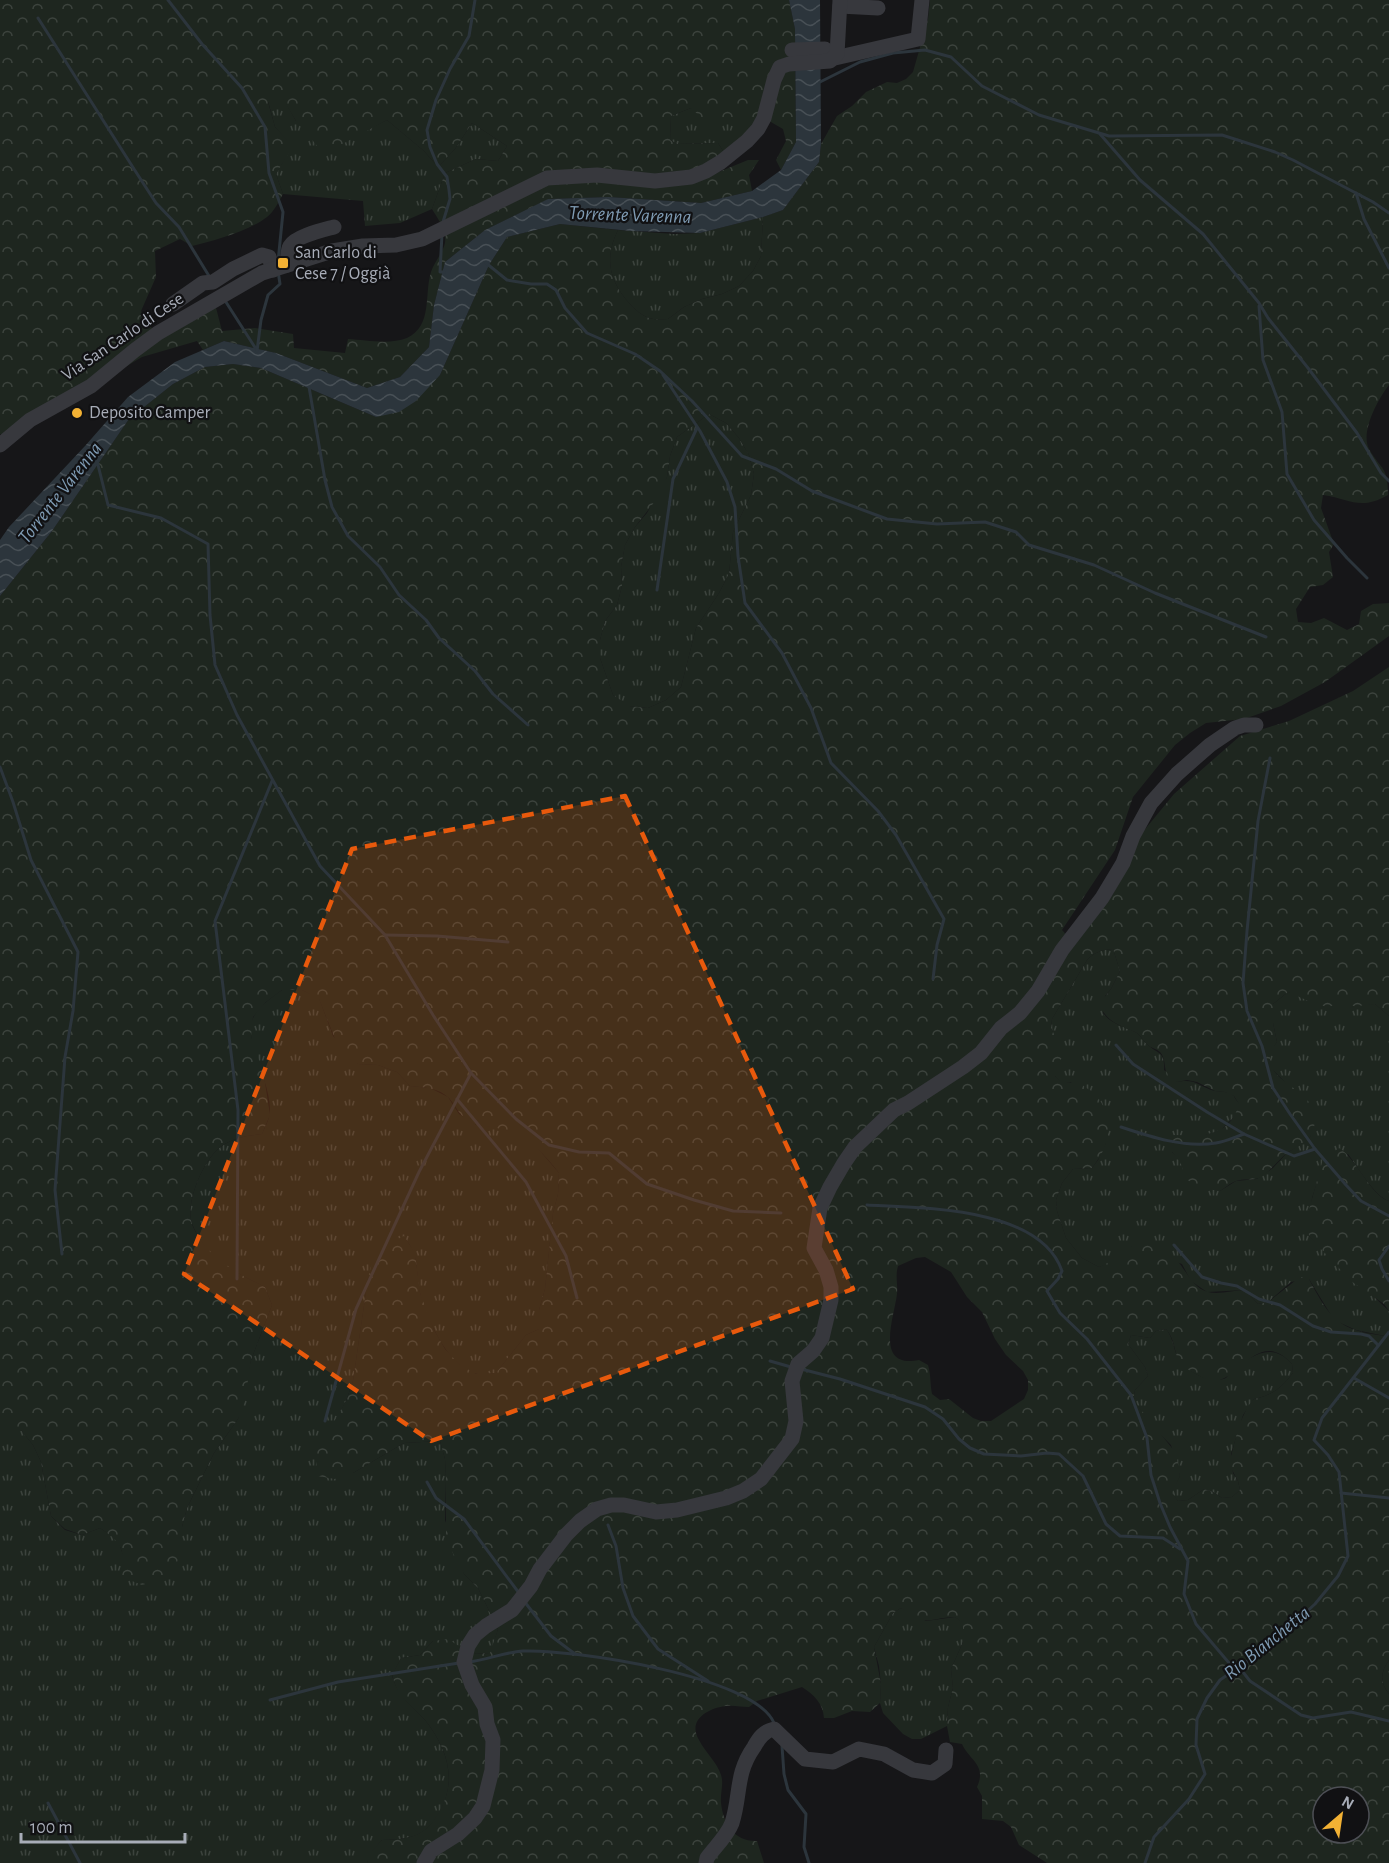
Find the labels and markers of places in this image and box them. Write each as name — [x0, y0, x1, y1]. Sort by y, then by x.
place label: San Carlo di Cese 7 / Oggià — [295, 244, 390, 283]
marker: San Carlo di Cese 7 / Oggià — [276, 256, 290, 270]
place label: Deposito Camper — [89, 404, 211, 422]
marker: Deposito Camper — [70, 406, 84, 420]

